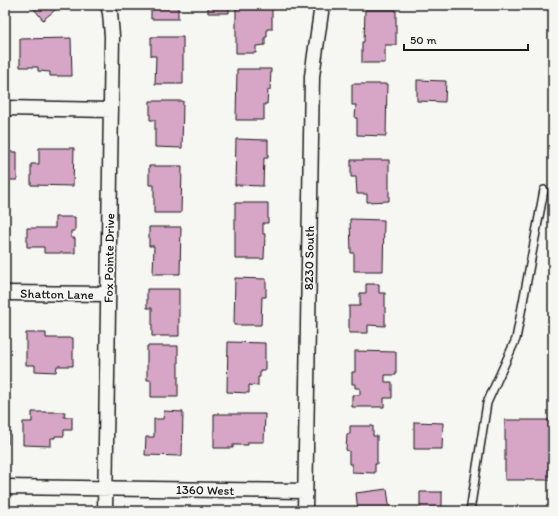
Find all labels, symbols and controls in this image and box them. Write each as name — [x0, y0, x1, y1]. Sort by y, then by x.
scale bar — [404, 26, 528, 52]
text: 50 m — [410, 33, 436, 47]
street label: Fox Pointe Drive — [101, 213, 117, 303]
street label: 8230 South — [301, 225, 317, 290]
street label: Shatton Lane — [20, 286, 94, 302]
street label: 1360 West — [176, 482, 234, 498]

